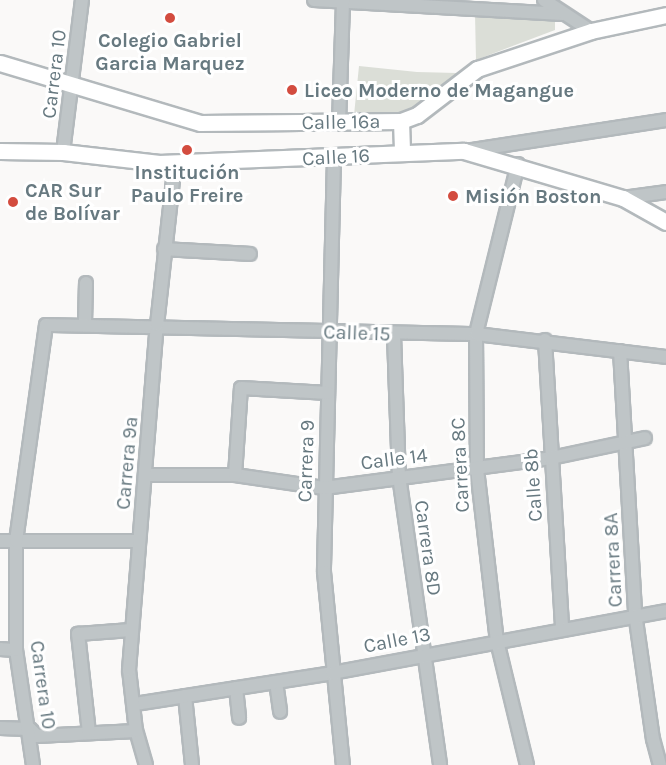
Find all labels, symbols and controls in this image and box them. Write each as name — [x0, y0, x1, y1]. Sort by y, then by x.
marker: Colegio Gabriel Garcia Marquez — [163, 11, 177, 25]
street label: Carrera 10 — [37, 28, 71, 120]
place label: Colegio Gabriel Garcia Marquez — [95, 28, 245, 75]
place label: Liceo Moderno de Magangue — [304, 78, 574, 102]
marker: Liceo Moderno de Magangue — [285, 83, 299, 97]
street label: Calle 16a — [302, 109, 380, 135]
marker: Institución Paulo Freire — [180, 143, 194, 157]
street label: Calle 16 — [302, 143, 370, 171]
place label: Institución Paulo Freire — [131, 160, 243, 207]
place label: CAR Sur de Bolívar — [25, 178, 120, 225]
place label: Misión Boston — [465, 184, 601, 208]
marker: Misión Boston — [446, 189, 460, 203]
marker: CAR Sur de Bolívar — [6, 195, 20, 209]
street label: Calle 15 — [323, 320, 391, 346]
street label: Carrera 9a — [111, 415, 143, 511]
street label: Carrera 8C — [446, 417, 474, 513]
street label: Carrera 9 — [293, 419, 319, 503]
street label: Calle 14 — [359, 443, 429, 475]
street label: Calle 8b — [518, 447, 548, 523]
street label: Carrera 8D — [409, 499, 447, 597]
street label: Carrera 8A — [599, 512, 627, 608]
street label: Calle 13 — [361, 622, 433, 658]
street label: Carrera 10 — [25, 639, 61, 731]

